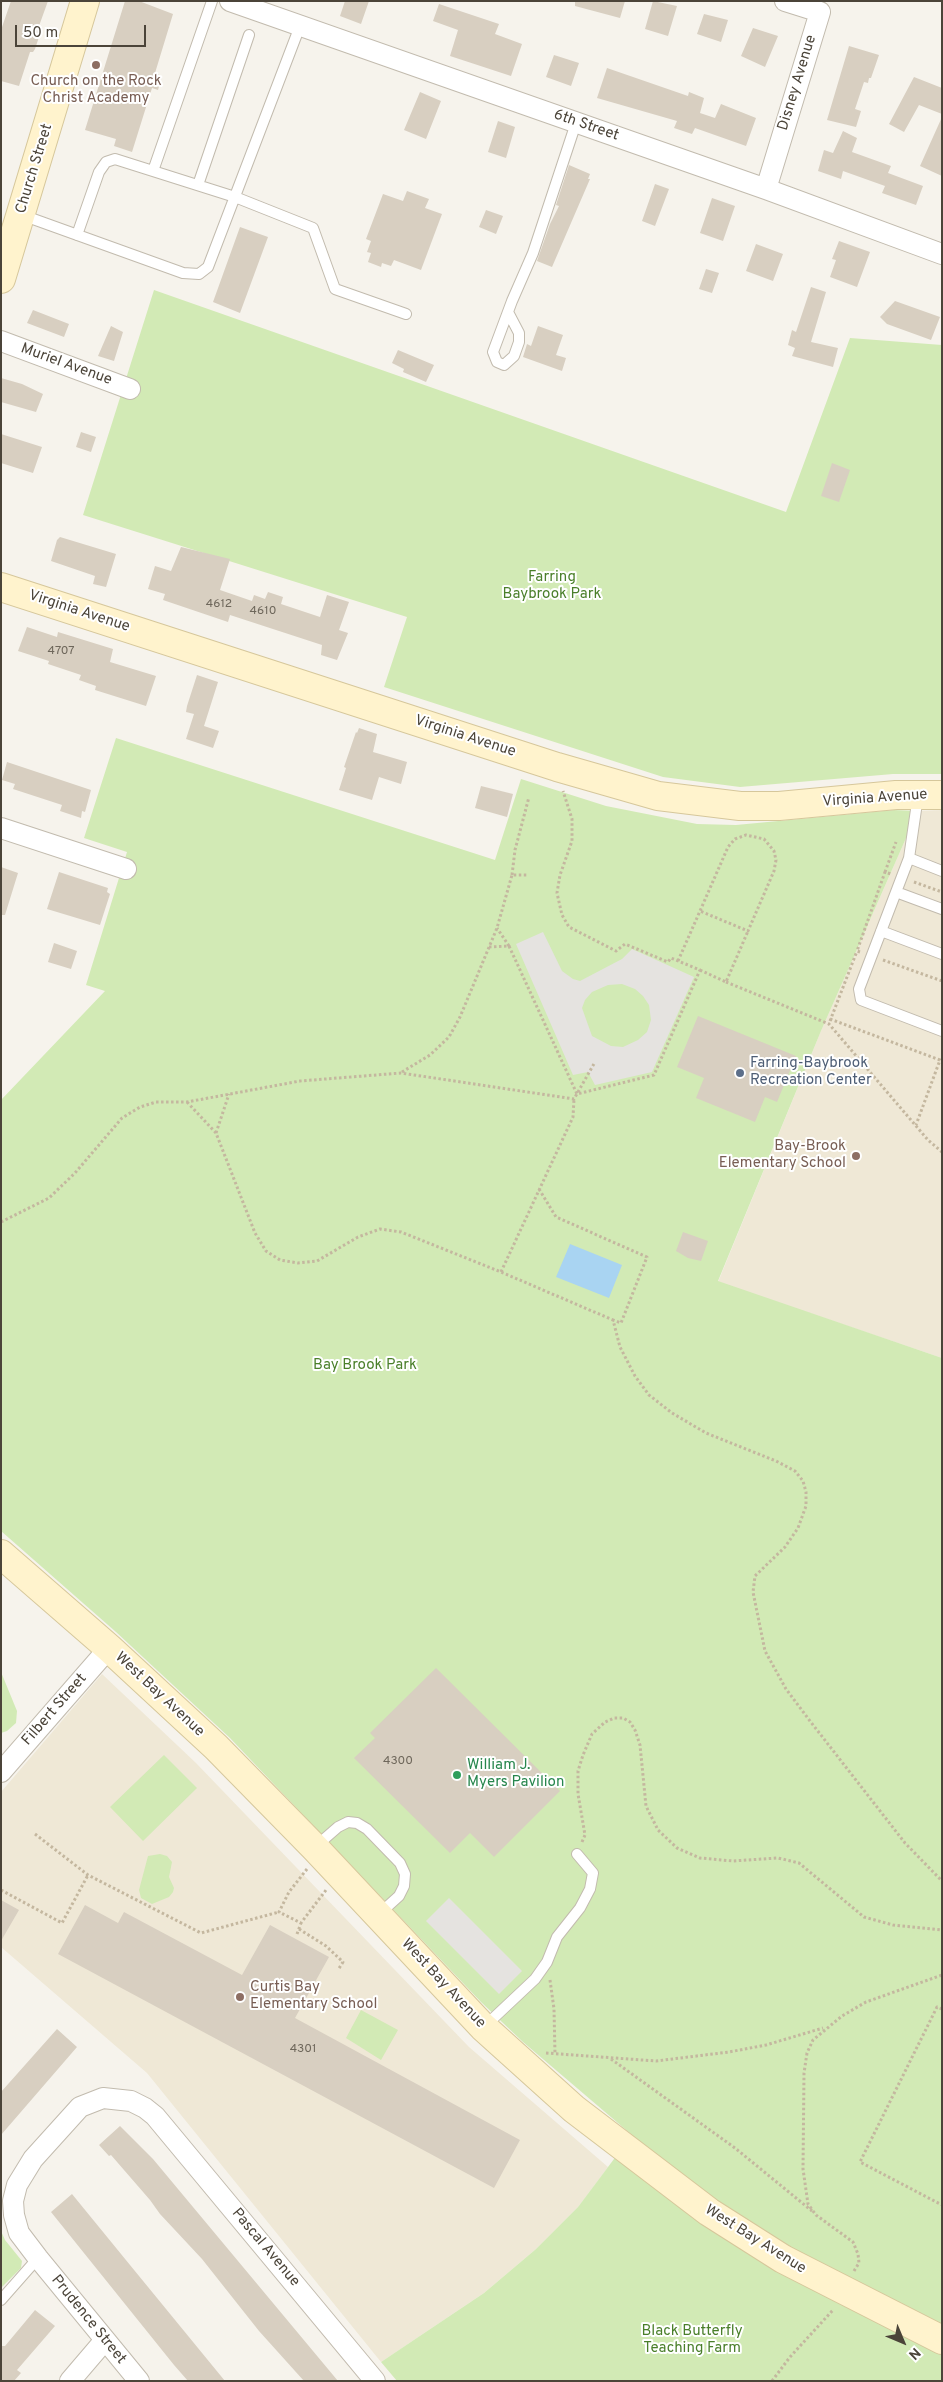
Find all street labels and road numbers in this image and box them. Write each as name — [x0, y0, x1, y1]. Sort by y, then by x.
street label: Disney Avenue — [775, 33, 821, 133]
street label: 6th Street — [551, 106, 621, 146]
street label: Church Street — [13, 122, 57, 216]
street label: Muriel Avenue — [18, 340, 114, 390]
street label: Virginia Avenue — [26, 587, 132, 637]
street label: Virginia Avenue — [412, 712, 518, 762]
street label: Virginia Avenue — [822, 786, 928, 812]
street label: West Bay Avenue — [111, 1649, 207, 1741]
street label: Filbert Street — [19, 1670, 91, 1750]
street label: West Bay Avenue — [397, 1936, 489, 2032]
street label: West Bay Avenue — [701, 2202, 809, 2278]
street label: Pascal Avenue — [227, 2205, 303, 2291]
street label: Prudence Street — [47, 2272, 129, 2368]

